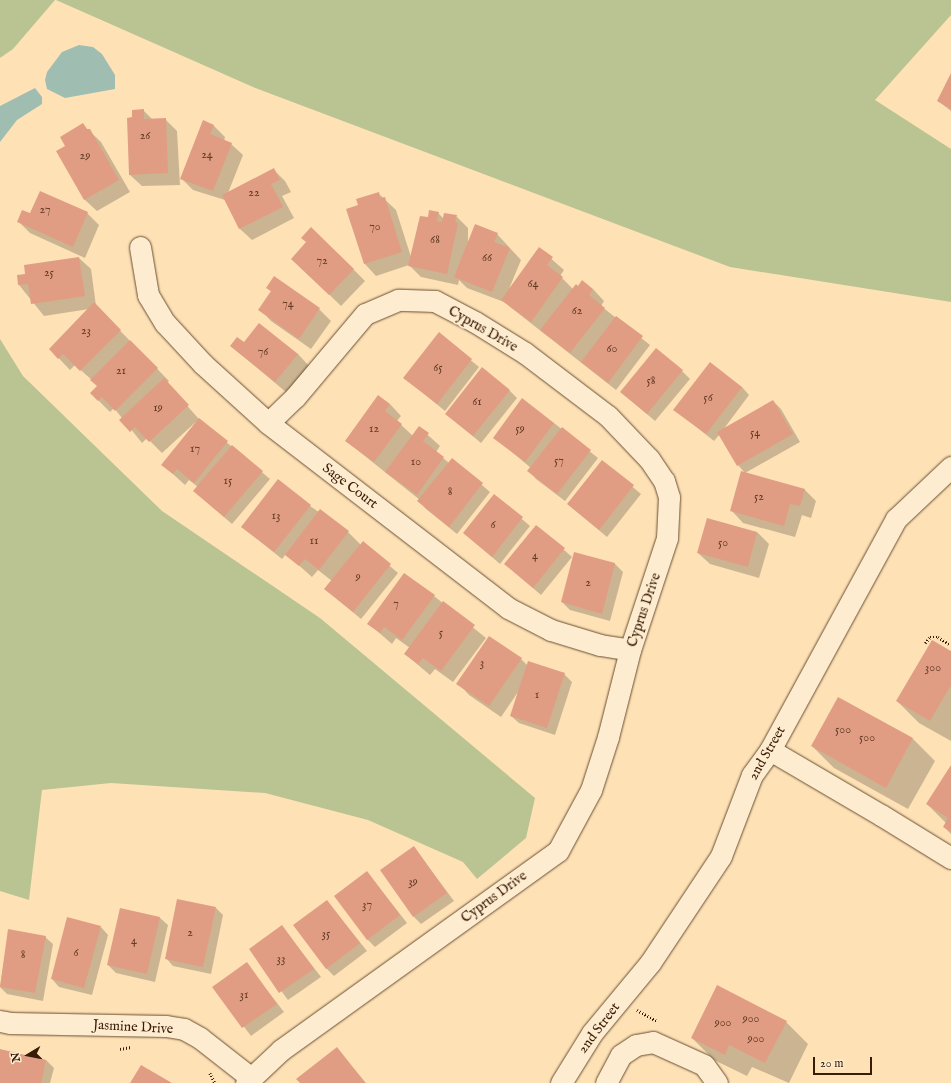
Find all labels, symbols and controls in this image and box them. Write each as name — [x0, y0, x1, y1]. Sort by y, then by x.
house number: 26 — [140, 129, 150, 143]
house number: 24 — [201, 148, 213, 162]
house number: 29 — [80, 149, 90, 163]
house number: 22 — [248, 186, 260, 200]
house number: 27 — [39, 203, 51, 217]
house number: 70 — [369, 220, 381, 234]
house number: 68 — [430, 233, 440, 247]
house number: 66 — [482, 251, 492, 265]
house number: 72 — [316, 254, 328, 268]
house number: 25 — [44, 266, 54, 280]
house number: 64 — [528, 277, 538, 291]
house number: 74 — [282, 297, 294, 311]
street label: Cyprus Drive — [445, 302, 521, 356]
house number: 62 — [572, 304, 582, 318]
house number: 23 — [81, 324, 91, 338]
house number: 60 — [607, 342, 617, 356]
house number: 76 — [258, 345, 268, 359]
house number: 65 — [433, 361, 443, 375]
house number: 21 — [116, 364, 126, 378]
house number: 58 — [646, 374, 656, 388]
house number: 56 — [703, 391, 713, 405]
house number: 61 — [472, 395, 482, 409]
house number: 19 — [153, 401, 163, 415]
house number: 12 — [369, 422, 379, 436]
house number: 59 — [515, 422, 525, 436]
house number: 54 — [750, 426, 760, 440]
house number: 17 — [190, 442, 200, 456]
house number: 57 — [554, 454, 564, 468]
house number: 10 — [411, 455, 421, 469]
street label: Sage Court — [319, 460, 381, 512]
house number: 15 — [224, 474, 232, 488]
house number: 8 — [448, 485, 452, 499]
house number: 52 — [754, 490, 764, 504]
house number: 13 — [272, 509, 280, 523]
house number: 6 — [490, 518, 496, 532]
house number: 11 — [310, 534, 318, 548]
house number: 50 — [718, 536, 728, 550]
house number: 4 — [532, 549, 538, 563]
house number: 9 — [355, 570, 361, 584]
street label: Cyprus Drive — [623, 571, 665, 649]
house number: 2 — [585, 576, 591, 590]
house number: 7 — [393, 597, 399, 611]
house number: 5 — [439, 626, 443, 640]
house number: 3 — [480, 656, 484, 670]
house number: 300 — [925, 661, 941, 675]
house number: 1 — [535, 688, 539, 702]
street label: 2nd Street — [745, 723, 789, 783]
house number: 500 — [835, 723, 851, 737]
house number: 500 — [859, 731, 875, 745]
street label: Cyprus Drive — [458, 867, 530, 927]
house number: 39 — [408, 875, 418, 889]
house number: 37 — [362, 898, 372, 912]
house number: 2 — [187, 926, 193, 940]
house number: 35 — [322, 927, 330, 941]
house number: 4 — [131, 934, 137, 948]
house number: 6 — [73, 946, 79, 960]
house number: 8 — [21, 948, 25, 962]
house number: 33 — [277, 952, 285, 966]
house number: 31 — [240, 988, 248, 1002]
street label: 2nd Street — [574, 999, 624, 1057]
house number: 900 — [742, 1012, 760, 1026]
house number: 900 — [714, 1016, 732, 1030]
street label: Jasmine Drive — [92, 1017, 174, 1037]
house number: 900 — [747, 1032, 765, 1046]
north arrow — [8, 1035, 48, 1075]
scale bar — [815, 1049, 874, 1075]
text: N — [8, 1051, 24, 1063]
text: 20 m — [820, 1056, 843, 1071]

